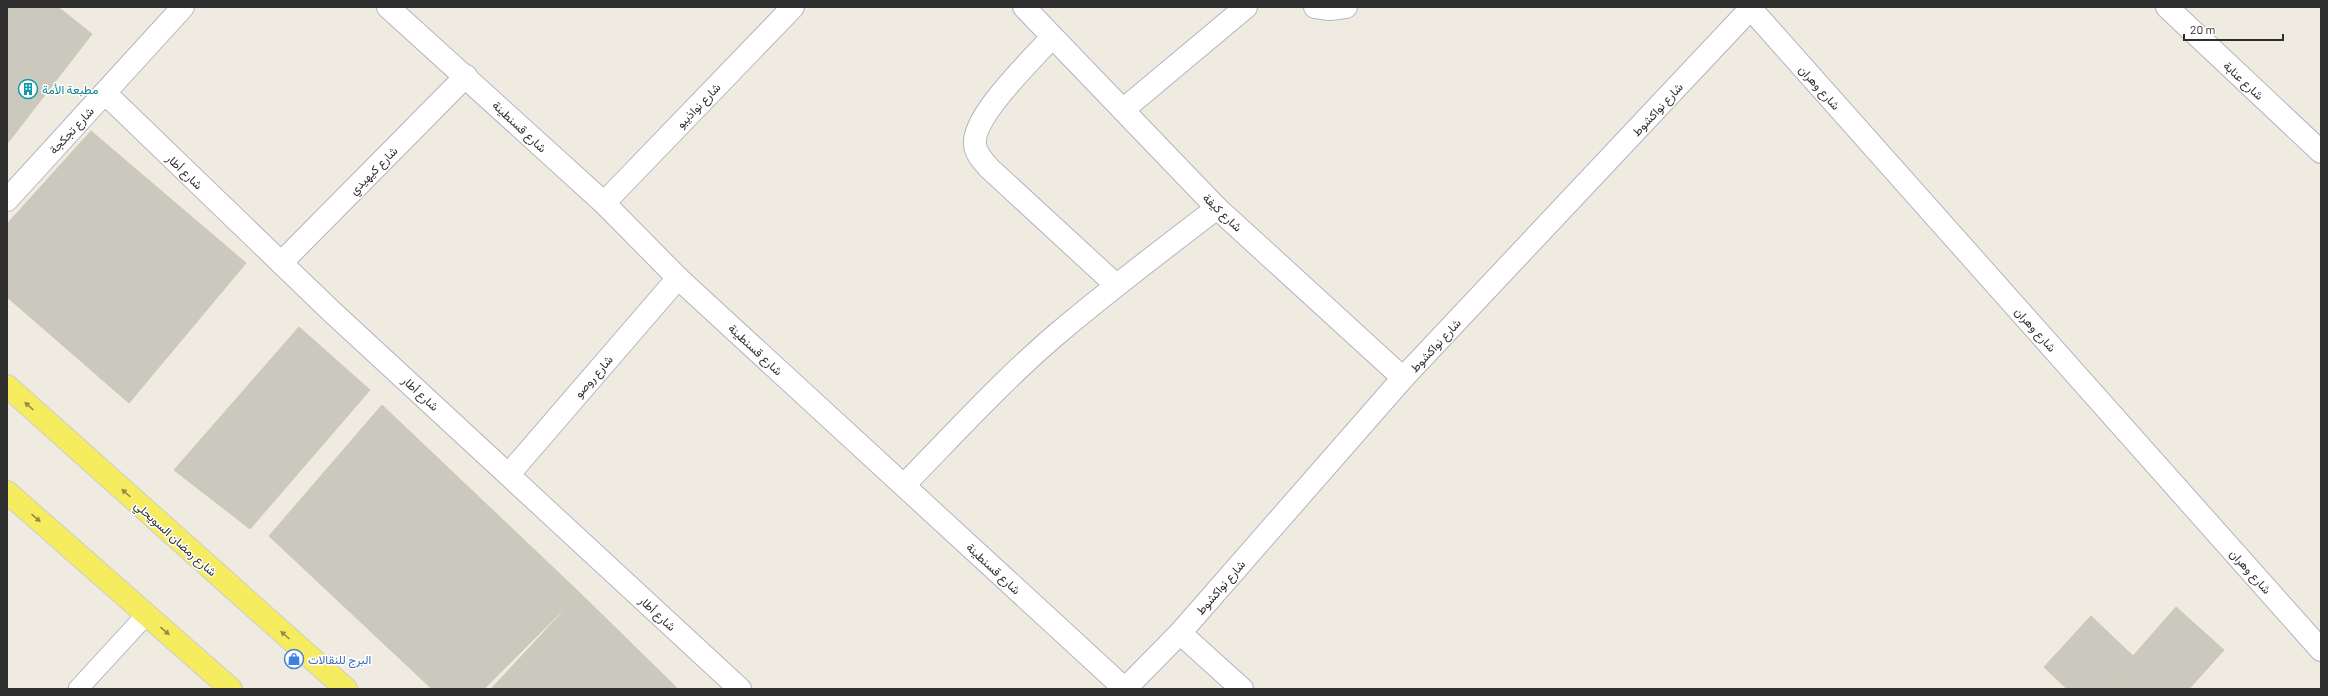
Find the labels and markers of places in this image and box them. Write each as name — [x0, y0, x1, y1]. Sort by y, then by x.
building icon: مطبعة الأمة — [17, 78, 39, 100]
place label: مطبعة الأمة — [42, 82, 98, 97]
shop icon: البرج للنقالات — [283, 648, 305, 670]
place label: البرج للنقالات — [308, 652, 371, 669]

